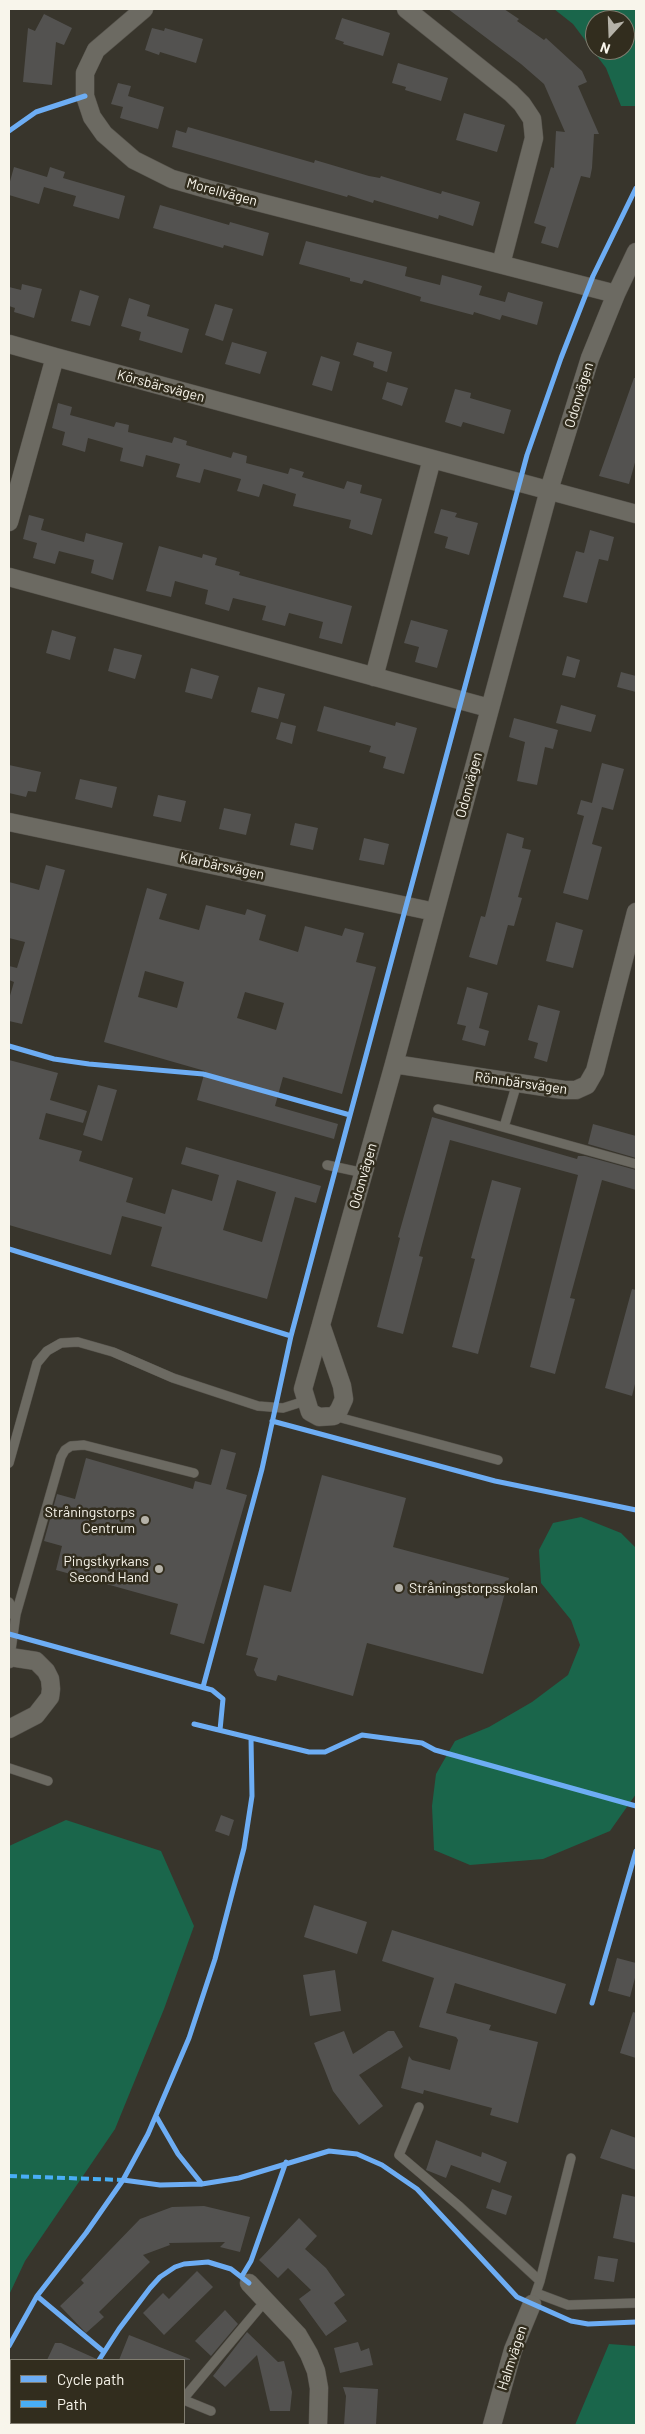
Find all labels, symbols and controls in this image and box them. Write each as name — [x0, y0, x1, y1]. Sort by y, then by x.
north arrow — [585, 10, 635, 60]
text: N — [598, 39, 612, 58]
street label: Morellvägen — [185, 174, 259, 210]
street label: Odonvägen — [561, 360, 597, 430]
street label: Körsbärsvägen — [115, 366, 207, 406]
street label: Odonvägen — [452, 750, 486, 820]
street label: Klarbärsvägen — [178, 849, 266, 883]
street label: Rönnbärsvägen — [474, 1068, 568, 1098]
street label: Odonvägen — [346, 1141, 380, 1211]
place label: Stråningstorps Centrum — [45, 1504, 135, 1536]
marker: Stråningstorps Centrum — [139, 1514, 151, 1526]
place label: Pingstkyrkans Second Hand — [64, 1553, 149, 1585]
marker: Pingstkyrkans Second Hand — [153, 1563, 165, 1575]
place label: Stråningstorpsskolan — [409, 1580, 538, 1596]
marker: Stråningstorpsskolan — [393, 1582, 405, 1594]
street label: Halmvägen — [494, 2323, 530, 2393]
legend — [10, 2359, 185, 2424]
text: Cycle path — [57, 2370, 124, 2388]
text: Path — [57, 2395, 87, 2413]

